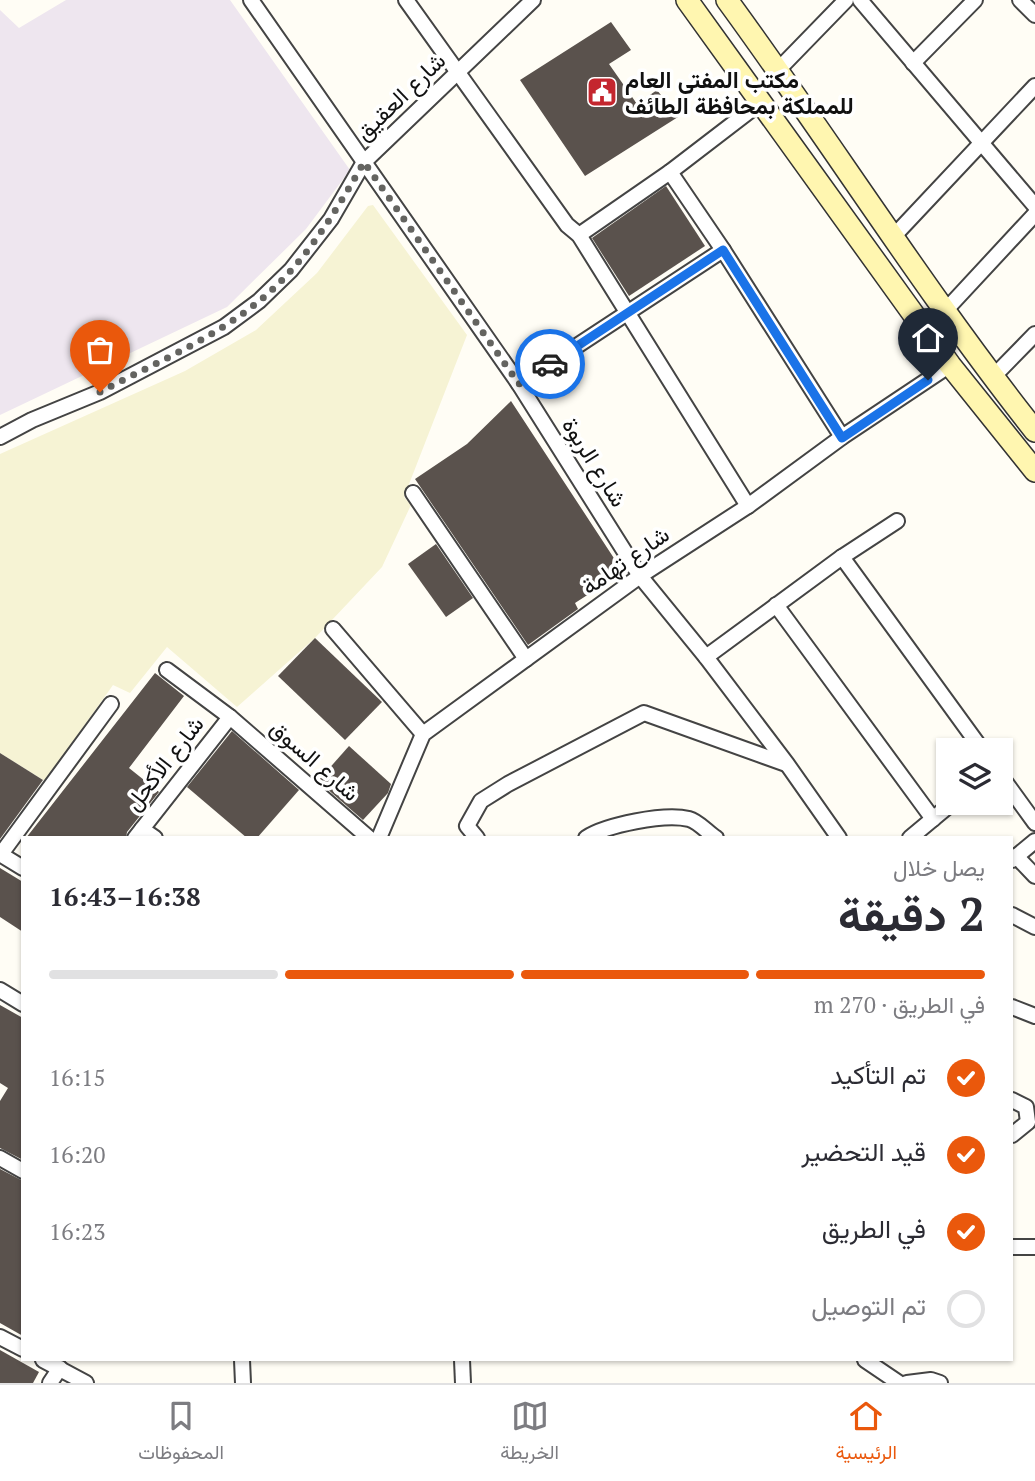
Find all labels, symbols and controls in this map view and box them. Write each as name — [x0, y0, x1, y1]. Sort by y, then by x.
street label: شارع العقيق — [348, 45, 453, 148]
place label: مكتب المفتي العام للمملكة بمحافظة الطائف — [625, 64, 854, 121]
public building icon: مكتب المفتي العام للمملكة بمحافظة الطائف — [585, 75, 619, 109]
pin — [898, 308, 958, 380]
icon: home — [909, 319, 947, 357]
pin — [70, 320, 130, 392]
courier — [515, 329, 585, 399]
icon: bag — [81, 331, 119, 369]
icon: car — [531, 345, 569, 383]
street label: شارع الربوة — [555, 411, 635, 513]
street label: شارع تهامة — [575, 518, 676, 602]
street label: شارع الأكحل — [117, 710, 211, 817]
street label: شارع السوق — [263, 712, 366, 808]
map controls — [936, 738, 1013, 815]
button: layers — [936, 738, 1013, 815]
text: يصل خلال — [893, 852, 985, 883]
text: 16:38–16:43 — [49, 879, 201, 913]
text: 2 دقيقة — [838, 883, 985, 944]
text: في الطريق · 270 m — [814, 989, 985, 1020]
text: تم التأكيد — [830, 1057, 926, 1091]
icon: check — [947, 1059, 985, 1097]
text: 16:15 — [49, 1062, 106, 1093]
text: قيد التحضير — [801, 1134, 926, 1168]
icon: check — [947, 1136, 985, 1174]
text: 16:20 — [49, 1139, 106, 1170]
text: في الطريق — [822, 1211, 926, 1245]
icon: check — [947, 1213, 985, 1251]
text: 16:23 — [49, 1216, 106, 1247]
text: تم التوصيل — [811, 1288, 926, 1322]
tab: المحفوظات — [138, 1397, 224, 1469]
tab: الخريطة — [500, 1397, 559, 1469]
tab: الرئيسية — [835, 1397, 897, 1469]

